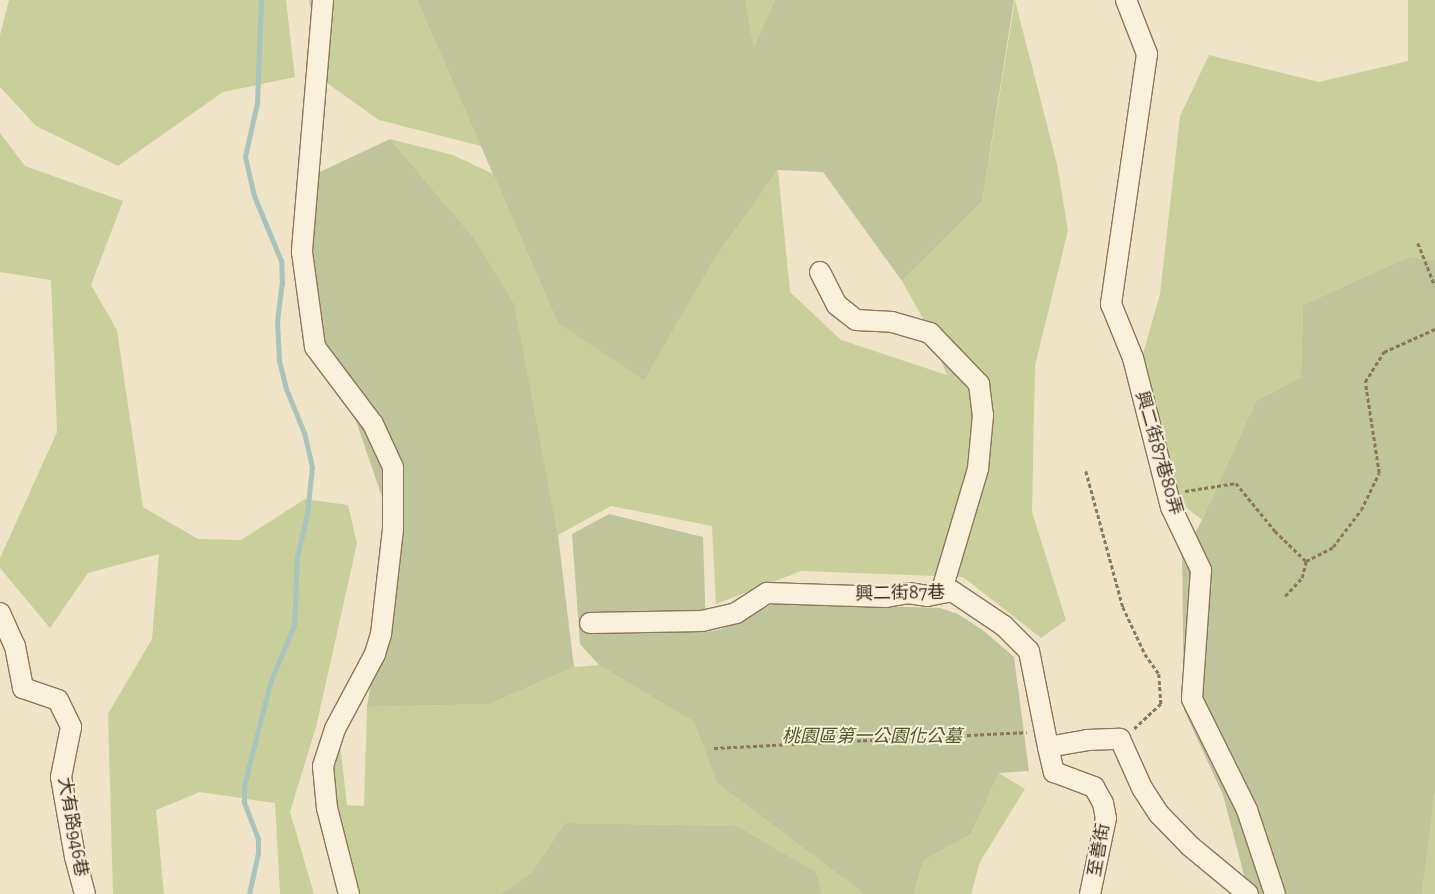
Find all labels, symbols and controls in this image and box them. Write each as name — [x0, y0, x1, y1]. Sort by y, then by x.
street label: 興二街87巷80弄 — [1131, 388, 1187, 518]
street label: 興二街87巷 — [855, 581, 945, 605]
park label: 桃園區第一公園化公墓 — [782, 725, 962, 747]
street label: 大有路946巷 — [54, 775, 92, 879]
street label: 至善街 — [1084, 822, 1114, 878]

